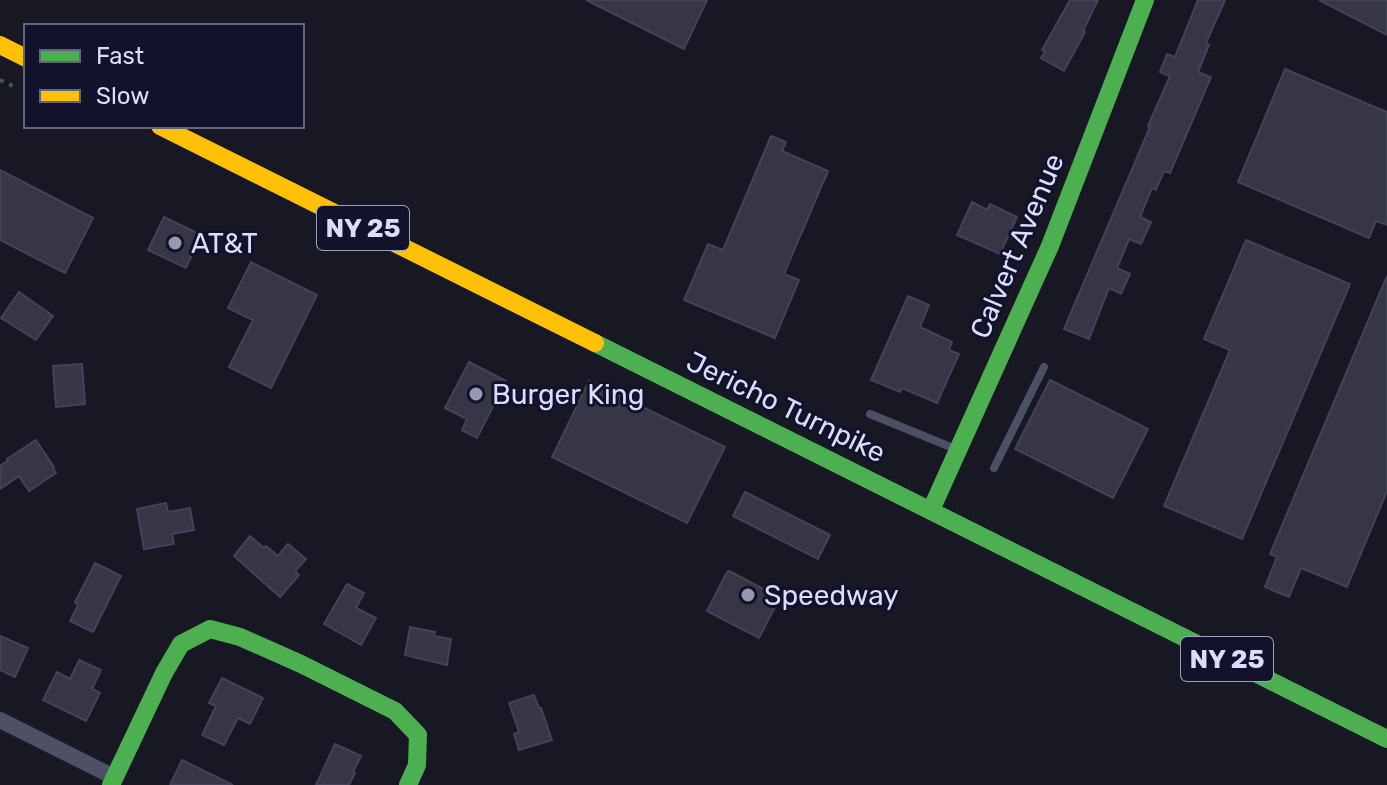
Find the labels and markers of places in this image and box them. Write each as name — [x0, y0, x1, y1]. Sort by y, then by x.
place label: AT&T — [191, 227, 258, 260]
marker: AT&T — [166, 234, 184, 252]
place label: Burger King — [492, 378, 644, 411]
marker: Burger King — [467, 385, 485, 403]
place label: Speedway — [764, 579, 899, 612]
marker: Speedway — [739, 586, 757, 604]

